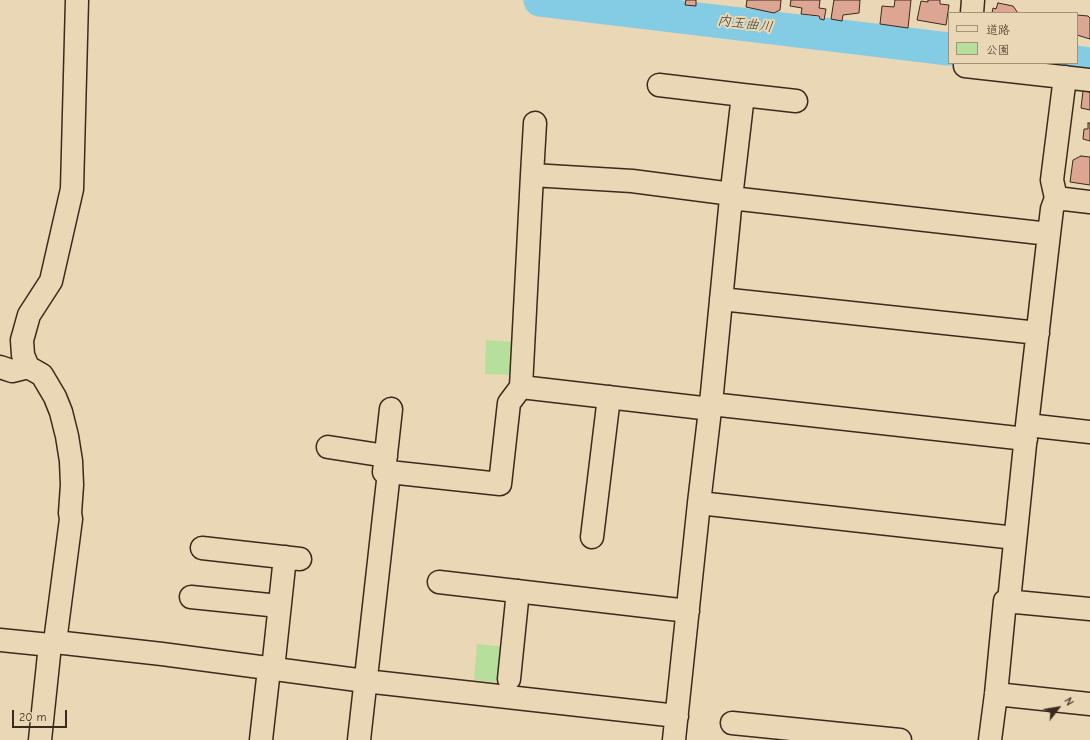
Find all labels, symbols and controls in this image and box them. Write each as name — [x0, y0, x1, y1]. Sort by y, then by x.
water label: 内玉曲川 — [716, 12, 774, 36]
legend — [948, 12, 1078, 64]
text: 道路 — [986, 23, 1010, 37]
text: 公園 — [986, 43, 1010, 57]
north arrow — [1038, 688, 1078, 728]
text: N — [1061, 695, 1076, 708]
scale bar — [14, 702, 69, 728]
text: 20 m — [19, 710, 47, 724]

